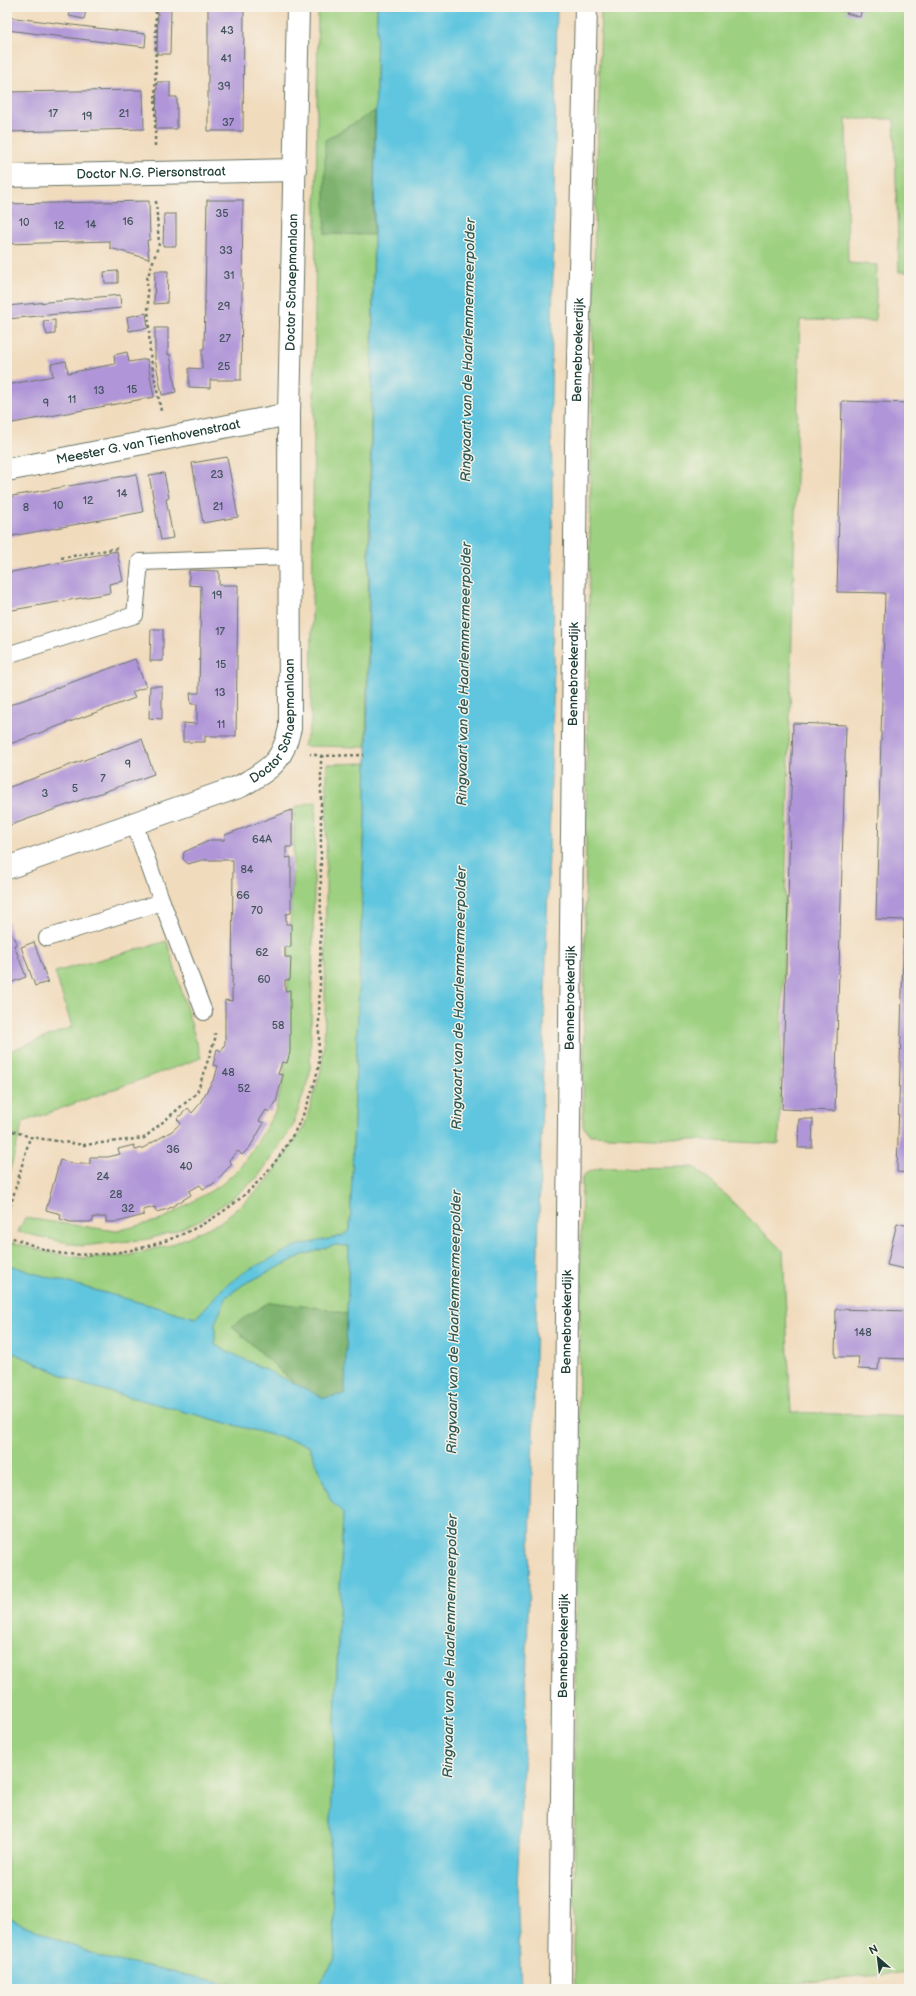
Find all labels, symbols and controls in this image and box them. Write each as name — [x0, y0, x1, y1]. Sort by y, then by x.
house number: 43 — [220, 24, 234, 37]
house number: 41 — [221, 52, 231, 65]
house number: 39 — [217, 80, 231, 93]
house number: 17 — [48, 107, 58, 120]
house number: 21 — [119, 107, 129, 120]
house number: 19 — [82, 110, 92, 123]
house number: 37 — [222, 116, 235, 129]
street label: Doctor N.G. Piersonstraat — [76, 163, 226, 183]
house number: 35 — [215, 207, 229, 220]
street label: Doctor Schaepmanlaan — [282, 213, 301, 351]
house number: 16 — [123, 215, 134, 228]
house number: 10 — [19, 216, 30, 229]
water label: Ringvaart van de Haarlemmermeerpolder — [457, 217, 479, 482]
house number: 14 — [86, 218, 97, 231]
house number: 12 — [54, 219, 65, 232]
house number: 33 — [219, 244, 233, 257]
house number: 31 — [223, 269, 235, 282]
street label: Bennebroekerdijk — [569, 297, 587, 402]
house number: 29 — [218, 300, 230, 313]
house number: 27 — [219, 332, 232, 345]
house number: 25 — [218, 360, 230, 373]
house number: 15 — [127, 383, 137, 396]
house number: 13 — [93, 384, 105, 397]
house number: 11 — [68, 393, 76, 406]
house number: 9 — [43, 397, 49, 410]
street label: Meester G. van Tienhovenstraat — [55, 416, 242, 468]
house number: 23 — [210, 468, 224, 481]
house number: 14 — [117, 487, 128, 500]
house number: 12 — [83, 494, 94, 507]
house number: 10 — [53, 499, 64, 512]
house number: 21 — [213, 500, 223, 513]
house number: 8 — [23, 501, 29, 514]
water label: Ringvaart van de Haarlemmermeerpolder — [453, 541, 475, 806]
house number: 19 — [212, 589, 222, 602]
street label: Bennebroekerdijk — [565, 621, 582, 726]
house number: 17 — [215, 625, 225, 638]
house number: 15 — [216, 658, 226, 671]
street label: Doctor Schaepmanlaan — [247, 658, 298, 787]
house number: 13 — [214, 686, 226, 699]
house number: 11 — [217, 718, 225, 731]
house number: 9 — [125, 758, 131, 771]
house number: 7 — [100, 772, 106, 785]
house number: 5 — [72, 782, 78, 795]
house number: 3 — [42, 787, 49, 800]
house number: 64A — [252, 833, 272, 846]
house number: 84 — [240, 863, 254, 876]
water label: Ringvaart van de Haarlemmermeerpolder — [448, 865, 470, 1130]
house number: 66 — [236, 889, 250, 902]
house number: 70 — [251, 904, 263, 917]
street label: Bennebroekerdijk — [562, 945, 579, 1050]
house number: 62 — [255, 946, 269, 959]
house number: 60 — [257, 973, 271, 986]
house number: 58 — [272, 1019, 284, 1032]
house number: 48 — [221, 1066, 235, 1079]
house number: 52 — [238, 1082, 251, 1095]
house number: 36 — [166, 1143, 180, 1156]
house number: 40 — [179, 1160, 193, 1173]
house number: 24 — [96, 1170, 110, 1183]
house number: 28 — [110, 1188, 122, 1201]
water label: Ringvaart van de Haarlemmermeerpolder — [443, 1189, 465, 1454]
house number: 32 — [121, 1202, 135, 1215]
street label: Bennebroekerdijk — [558, 1269, 575, 1374]
house number: 148 — [854, 1326, 872, 1339]
water label: Ringvaart van de Haarlemmermeerpolder — [439, 1513, 461, 1778]
street label: Bennebroekerdijk — [555, 1593, 572, 1698]
north arrow — [858, 1938, 898, 1978]
text: N — [867, 1942, 880, 1957]

